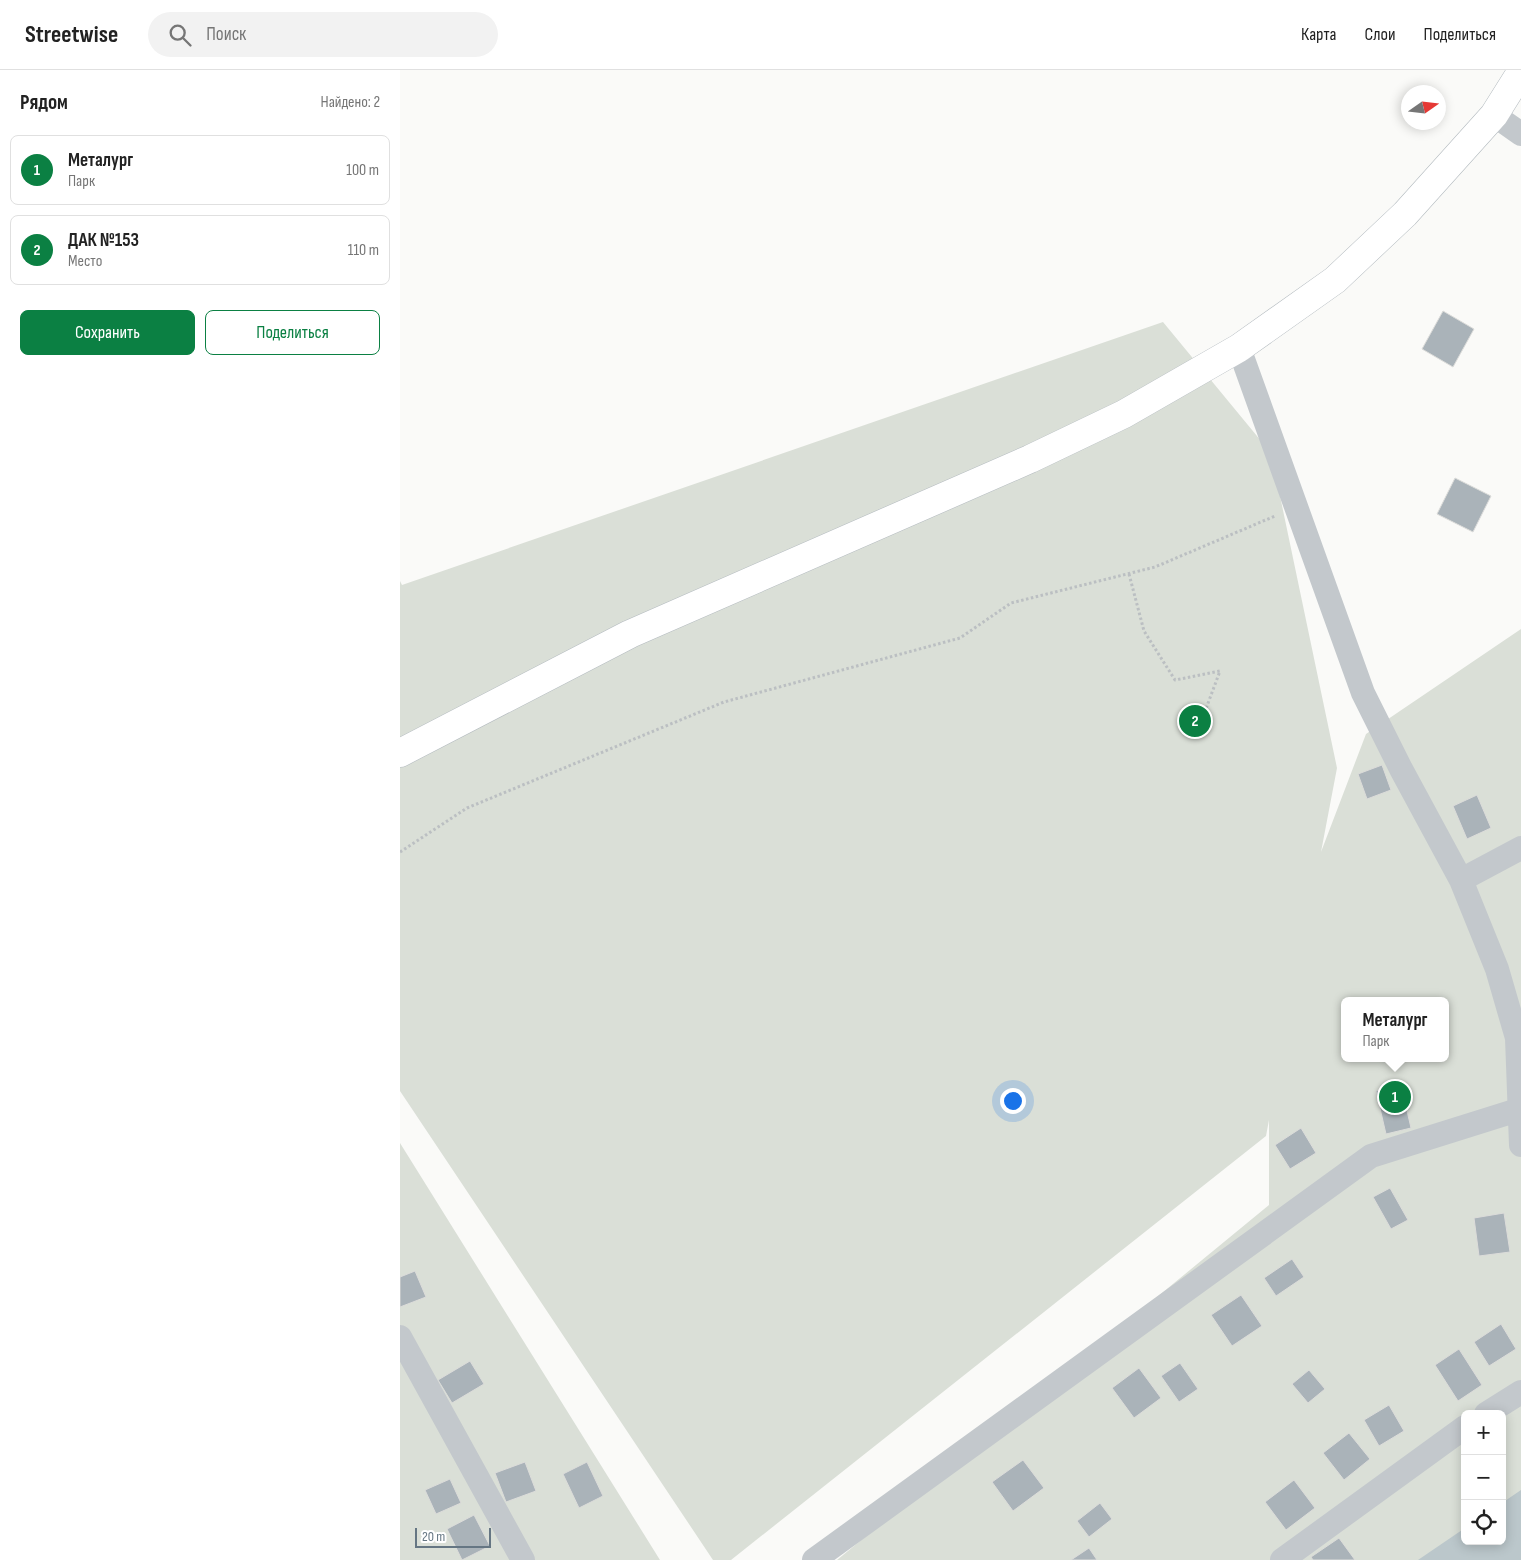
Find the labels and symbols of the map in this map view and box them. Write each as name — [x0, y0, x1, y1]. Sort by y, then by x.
north arrow — [1401, 85, 1446, 130]
pin: 2 — [1179, 702, 1211, 740]
pin: 1 — [1379, 1078, 1411, 1116]
your location — [1000, 1088, 1026, 1114]
scale bar — [415, 1525, 491, 1548]

